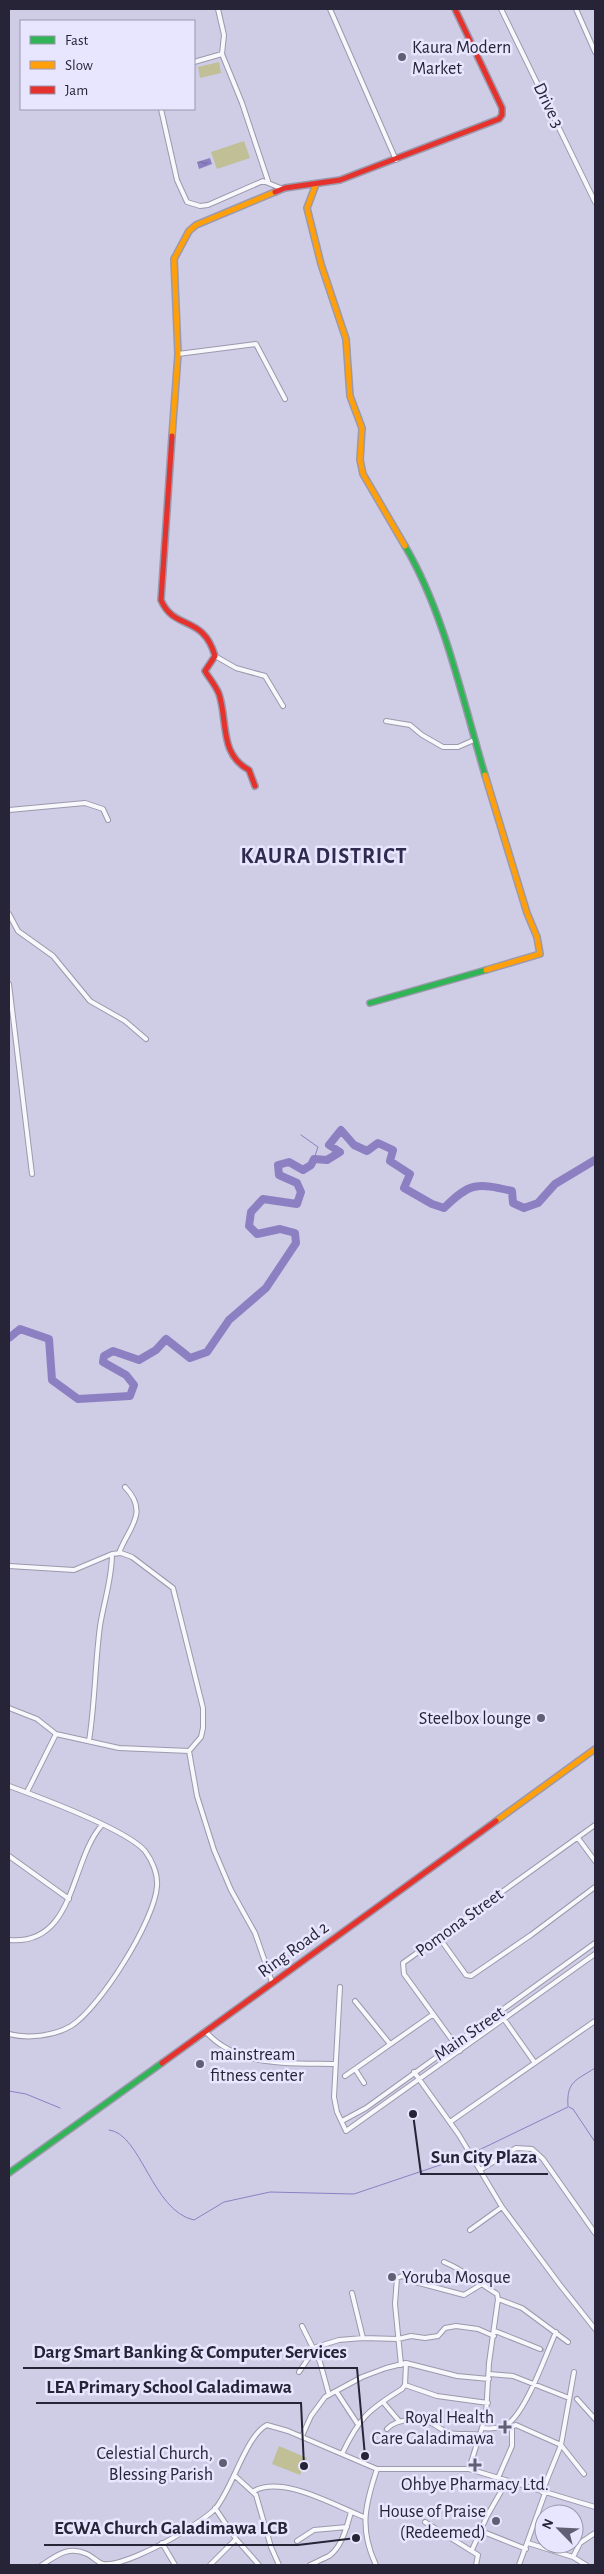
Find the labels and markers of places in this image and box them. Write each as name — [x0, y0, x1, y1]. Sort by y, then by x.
place label: Kaura Modern Market — [412, 39, 511, 78]
marker: Kaura Modern Market — [396, 51, 408, 63]
place label: Steelbox lounge — [419, 1710, 531, 1728]
marker: Steelbox lounge — [535, 1712, 547, 1724]
place label: mainstream fitness center — [210, 2046, 304, 2085]
marker: mainstream fitness center — [194, 2058, 206, 2070]
callout: Sun City Plaza — [421, 2140, 548, 2174]
place label: Yoruba Mosque — [402, 2269, 511, 2287]
marker: Yoruba Mosque — [386, 2271, 398, 2283]
callout: Darg Smart Banking & Computer Services — [23, 2334, 357, 2368]
callout: LEA Primary School Galadimawa — [36, 2369, 301, 2403]
place label: Royal Health Care Galadimawa — [371, 2409, 494, 2448]
marker: Royal Health Care Galadimawa — [498, 2420, 512, 2434]
place label: Celestial Church, Blessing Parish — [97, 2445, 213, 2484]
marker: Celestial Church, Blessing Parish — [217, 2457, 229, 2469]
marker: Ohbye Pharmacy Ltd. — [469, 2459, 481, 2471]
place label: Ohbye Pharmacy Ltd. — [401, 2476, 549, 2494]
place label: House of Praise (Redeemed) — [379, 2503, 486, 2542]
callout: ECWA Church Galadimawa LCB — [44, 2511, 298, 2545]
marker: House of Praise (Redeemed) — [490, 2515, 502, 2527]

